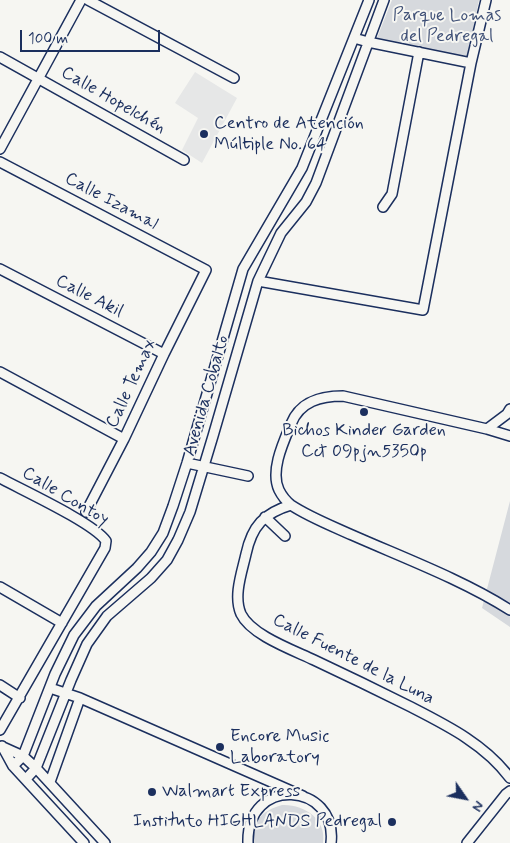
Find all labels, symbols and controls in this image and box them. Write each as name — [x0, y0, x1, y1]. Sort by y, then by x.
park label: Parque Lomas del Pedregal — [393, 5, 501, 48]
scale bar — [22, 20, 162, 52]
text: 100 m — [28, 29, 68, 49]
street label: Calle Hopelchén — [57, 62, 169, 140]
place label: Centro de Atención Múltiple No. 64 — [214, 113, 364, 156]
marker: Centro de Atención Múltiple No. 64 — [198, 128, 210, 140]
street label: Calle Izamal — [61, 168, 161, 236]
street label: Calle Akil — [52, 271, 126, 323]
street label: Avenida Cobalto — [179, 333, 235, 459]
street label: Calle Temax — [102, 336, 162, 432]
marker: Bichos Kinder Garden Cct 09pjn5350p — [358, 406, 370, 418]
place label: Bichos Kinder Garden Cct 09pjn5350p — [282, 420, 446, 462]
street label: Calle Contoy — [18, 463, 112, 531]
street label: Calle Fuente de la Luna — [268, 610, 438, 710]
place label: Encore Music Laboratory — [230, 726, 329, 769]
marker: Encore Music Laboratory — [214, 741, 226, 753]
north arrow — [440, 773, 490, 823]
place label: Walmart Express — [162, 781, 301, 803]
marker: Walmart Express — [146, 786, 158, 798]
text: N — [467, 797, 488, 815]
place label: Instituto HIGHLANDS Pedregal — [133, 811, 382, 833]
marker: Instituto HIGHLANDS Pedregal — [386, 816, 398, 828]

